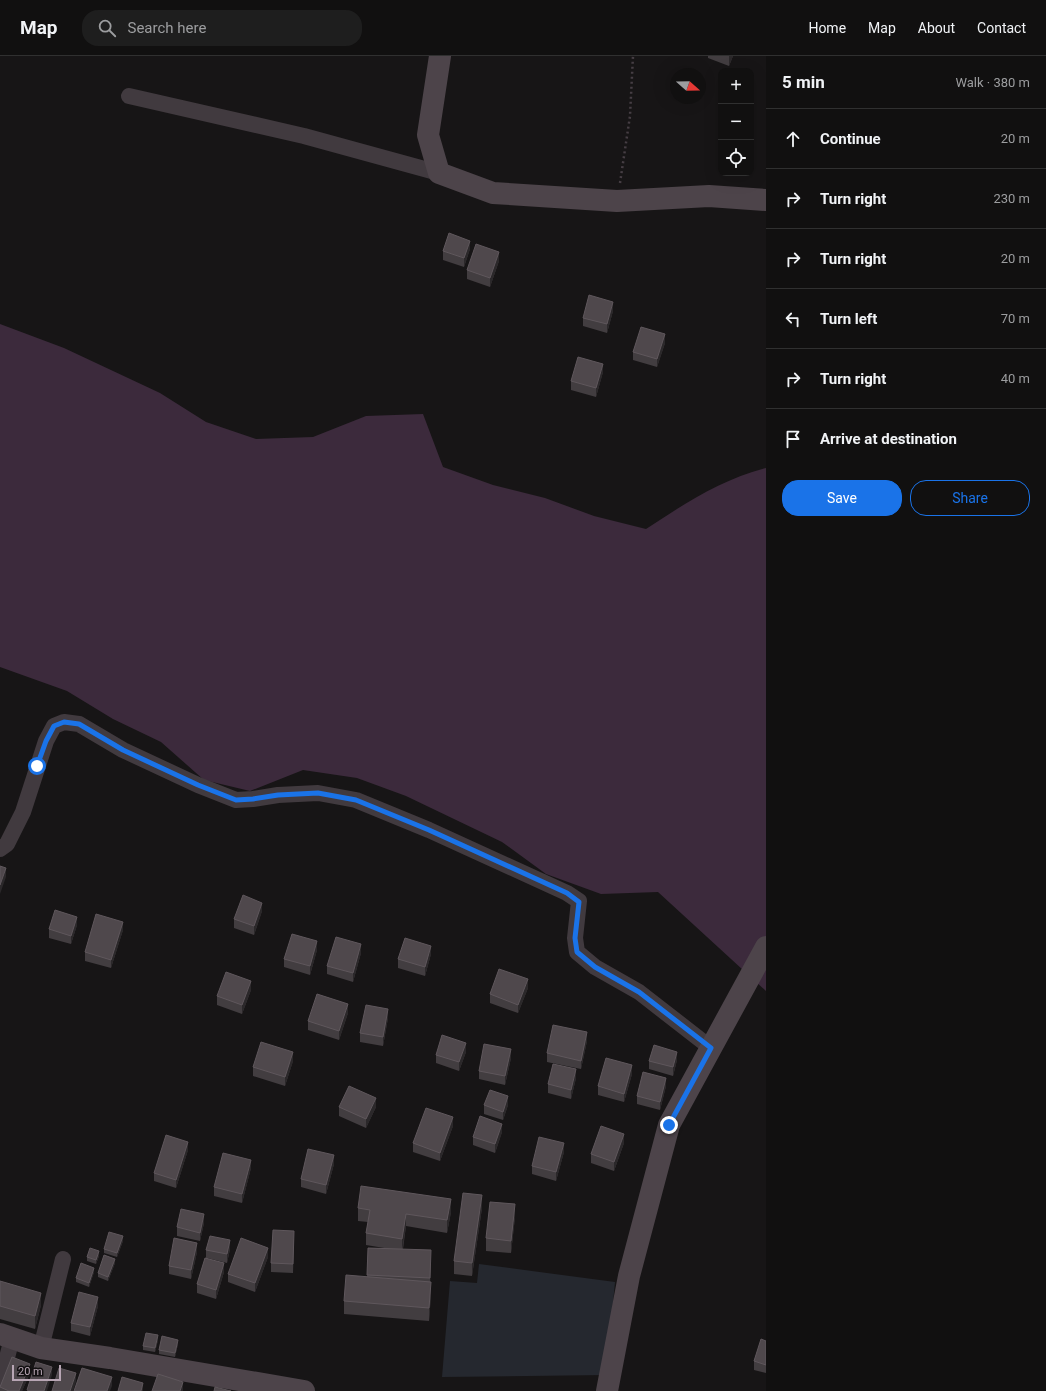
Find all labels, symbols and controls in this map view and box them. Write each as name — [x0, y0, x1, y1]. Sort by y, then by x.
search box — [82, 10, 362, 46]
text: Map — [20, 16, 58, 39]
icon: search — [96, 17, 118, 39]
text: Search here — [128, 19, 206, 37]
text: Home — [808, 20, 846, 36]
text: Map — [868, 20, 896, 36]
text: About — [918, 20, 955, 36]
text: Contact — [977, 20, 1026, 36]
north arrow — [670, 68, 706, 104]
map controls — [718, 68, 754, 176]
button: + — [718, 68, 754, 104]
text: 5 min — [782, 72, 825, 92]
text: Walk · 380 m — [955, 75, 1030, 90]
button: − — [718, 104, 754, 140]
icon: ahead — [782, 128, 804, 150]
text: Continue — [820, 130, 881, 148]
text: 20 m — [1001, 131, 1030, 146]
button: locate — [718, 140, 754, 176]
icon: right — [782, 188, 804, 210]
text: Turn right — [820, 190, 886, 208]
text: 230 m — [993, 191, 1030, 206]
icon: right — [782, 248, 804, 270]
text: Turn right — [820, 250, 886, 268]
text: 20 m — [1001, 251, 1030, 266]
icon: left — [782, 308, 804, 330]
text: Turn left — [820, 310, 877, 328]
text: 70 m — [1001, 311, 1030, 326]
icon: right — [782, 368, 804, 390]
text: Turn right — [820, 370, 886, 388]
text: 40 m — [1001, 371, 1030, 386]
icon: arrive — [782, 428, 804, 450]
text: Arrive at destination — [820, 430, 957, 448]
button: Save — [782, 480, 902, 516]
button: Share — [910, 480, 1030, 516]
route start — [28, 757, 46, 775]
route end — [660, 1116, 678, 1134]
scale bar — [12, 1363, 61, 1382]
text: 20 m — [18, 1365, 43, 1378]

